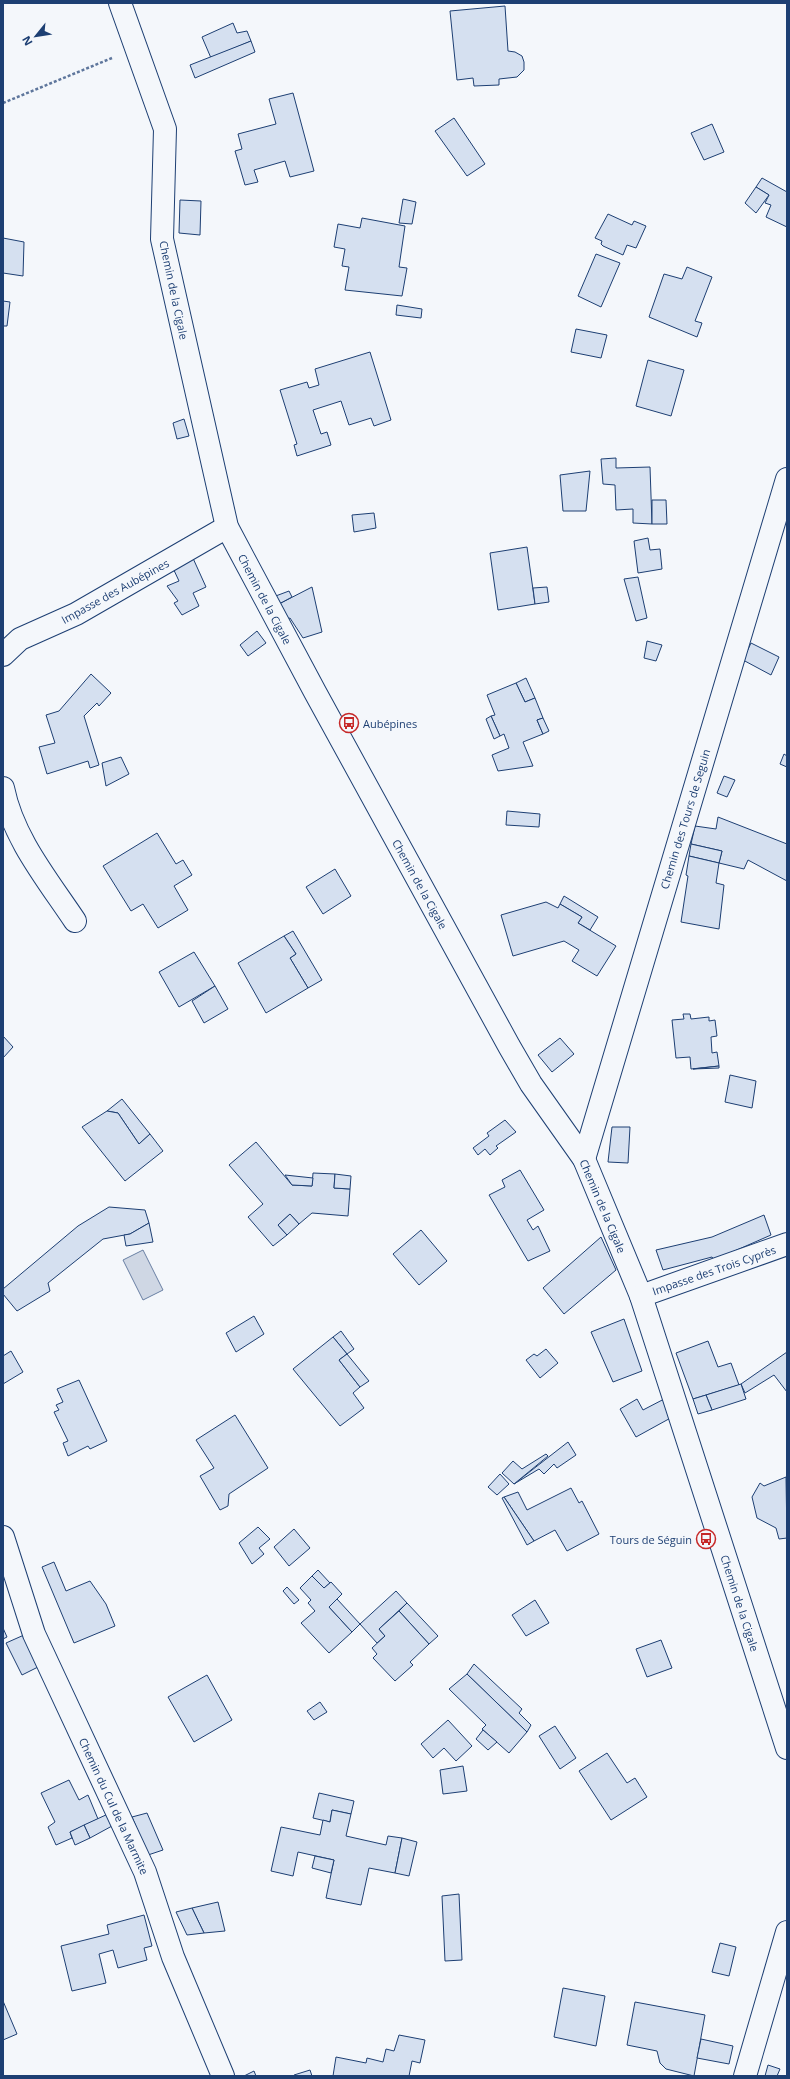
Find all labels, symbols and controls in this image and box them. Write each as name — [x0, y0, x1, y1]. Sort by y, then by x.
north arrow — [16, 16, 56, 56]
text: N — [18, 34, 36, 49]
street label: Chemin de la Cigale — [156, 239, 192, 341]
street label: Chemin de la Cigale — [235, 551, 295, 647]
street label: Impasse des Aubépines — [58, 555, 172, 627]
bus stop icon: Aubépines — [338, 712, 360, 734]
place label: Aubépines — [363, 716, 417, 731]
street label: Chemin des Tours de Seguin — [657, 747, 713, 891]
street label: Chemin de la Cigale — [389, 836, 451, 932]
street label: Chemin de la Cigale — [576, 1157, 630, 1255]
street label: Impasse des Trois Cyprès — [650, 1242, 778, 1298]
bus stop icon: Tours de Séguin — [695, 1528, 717, 1550]
place label: Tours de Séguin — [610, 1532, 692, 1547]
street label: Chemin de la Cigale — [717, 1553, 763, 1653]
street label: Chemin du Cul de la Marmite — [76, 1735, 152, 1877]

